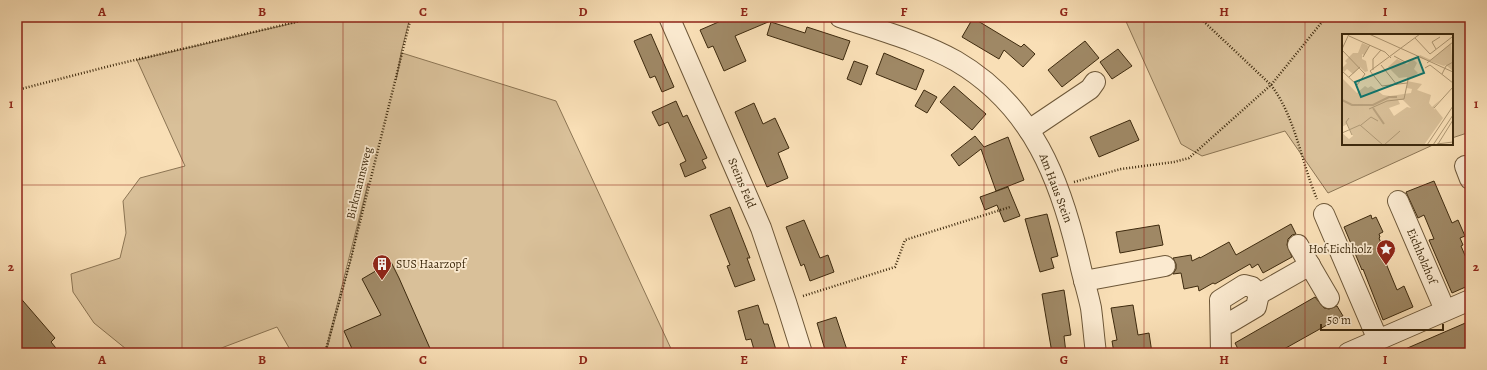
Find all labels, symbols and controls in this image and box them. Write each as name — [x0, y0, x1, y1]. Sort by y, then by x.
text: A — [97, 3, 107, 20]
text: B — [258, 3, 266, 20]
text: C — [419, 3, 427, 20]
text: D — [578, 3, 588, 20]
text: E — [740, 3, 748, 20]
text: F — [901, 3, 908, 20]
text: G — [1060, 3, 1068, 20]
text: H — [1219, 3, 1229, 20]
text: I — [1383, 3, 1388, 20]
inset map — [1342, 34, 1453, 145]
text: 1 — [9, 95, 14, 112]
text: 1 — [1474, 95, 1479, 112]
street label: Birkmannsweg — [342, 145, 376, 221]
street label: Am Haus Stein — [1035, 150, 1077, 225]
street label: Steins Feld — [724, 155, 760, 211]
street label: Eichholzhof — [1403, 226, 1442, 288]
place icon: Hof Eichholz — [1375, 238, 1397, 266]
place label: Hof Eichholz — [1308, 241, 1372, 257]
building icon: SUS Haarzopf — [371, 253, 393, 281]
place label: SUS Haarzopf — [396, 256, 468, 272]
text: 2 — [8, 258, 15, 275]
text: 2 — [1473, 258, 1480, 275]
scale bar — [1321, 306, 1443, 332]
text: 50 m — [1327, 312, 1351, 328]
text: A — [97, 351, 107, 368]
text: B — [258, 351, 266, 368]
text: C — [419, 351, 427, 368]
text: D — [578, 351, 588, 368]
text: E — [740, 351, 748, 368]
text: F — [901, 351, 908, 368]
text: G — [1060, 351, 1068, 368]
text: H — [1219, 351, 1229, 368]
text: I — [1383, 351, 1388, 368]

